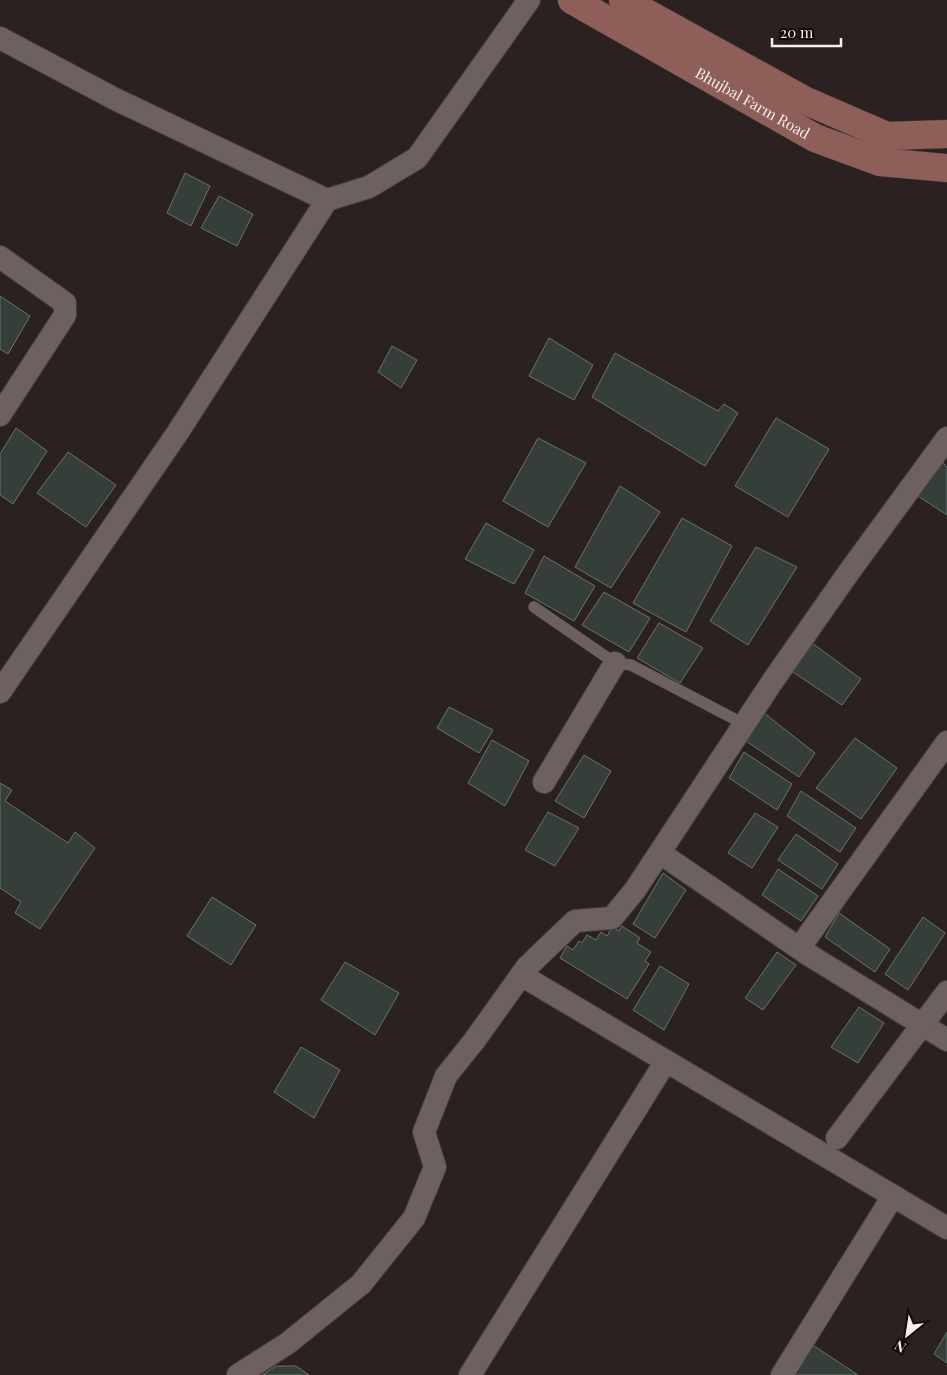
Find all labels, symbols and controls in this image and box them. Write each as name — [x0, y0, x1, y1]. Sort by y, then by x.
scale bar — [772, 15, 841, 47]
text: 20 m — [780, 22, 814, 42]
street label: Bhujbal Farm Road — [692, 62, 814, 143]
north arrow — [882, 1310, 932, 1360]
text: N — [891, 1336, 909, 1357]

